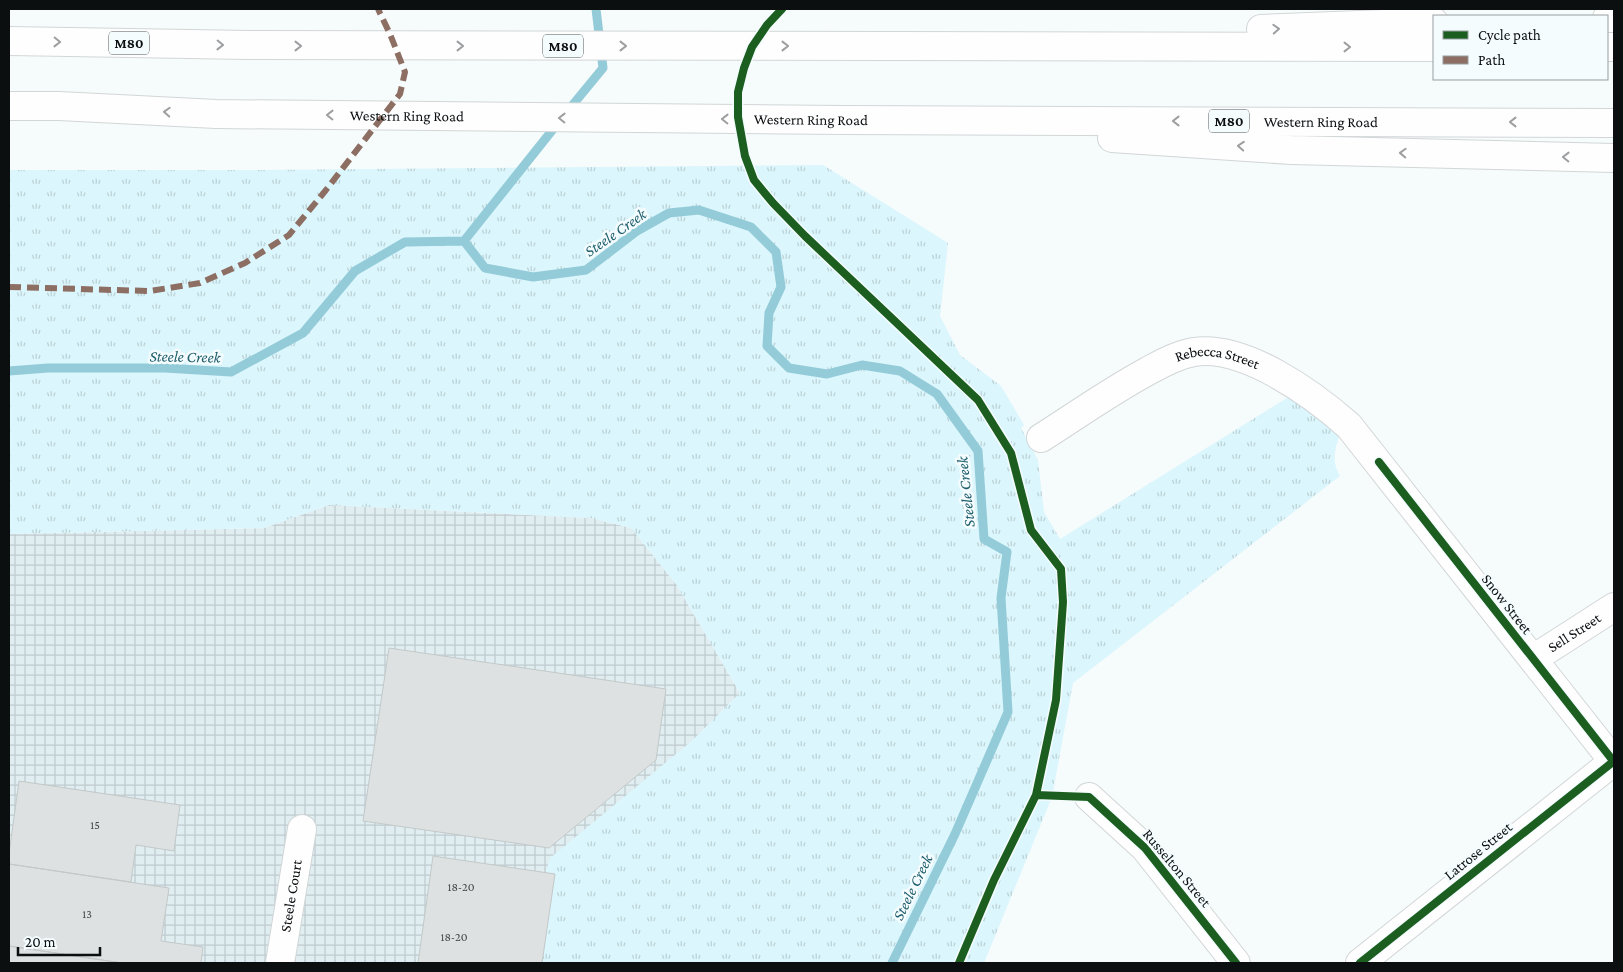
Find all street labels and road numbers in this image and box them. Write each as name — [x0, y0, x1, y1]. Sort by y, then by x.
road number: M80 — [109, 32, 149, 54]
road number: M80 — [543, 34, 583, 58]
street label: Western Ring Road — [350, 107, 464, 125]
road number: M80 — [1209, 110, 1249, 132]
street label: Western Ring Road — [754, 111, 868, 129]
street label: Western Ring Road — [1264, 114, 1378, 131]
street label: Rebecca Street — [1173, 343, 1263, 373]
street label: Snow Street — [1479, 571, 1536, 638]
street label: Sell Street — [1545, 609, 1604, 655]
street label: Latrose Street — [1441, 818, 1516, 883]
street label: Russelton Street — [1140, 826, 1215, 911]
street label: Steele Court — [277, 858, 305, 933]

